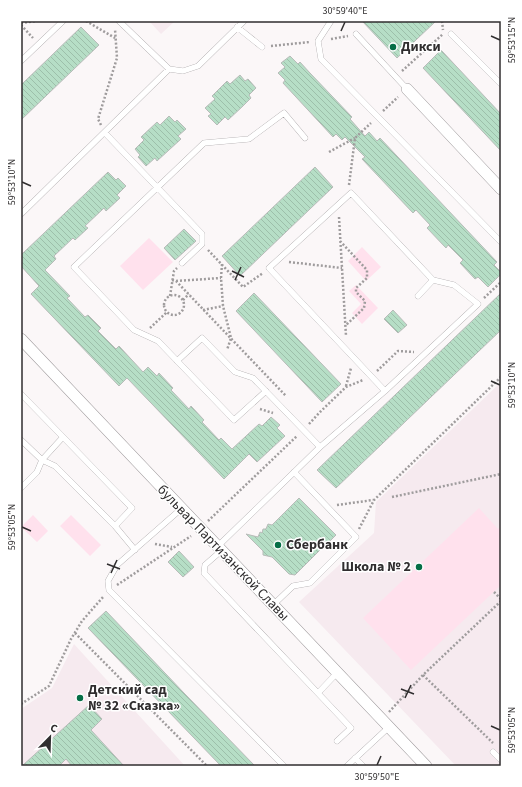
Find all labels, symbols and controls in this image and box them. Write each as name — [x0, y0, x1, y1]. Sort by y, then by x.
text: 30°59'40"E — [322, 4, 368, 18]
text: 59°53'15"N — [505, 17, 519, 63]
place label: Дикси — [401, 37, 441, 57]
marker: Дикси — [388, 42, 398, 52]
text: 59°53'10"N — [5, 159, 19, 205]
text: 59°53'10"N — [505, 362, 519, 408]
street label: бульвар Партизанской Славы — [152, 480, 294, 626]
text: 59°53'05"N — [5, 504, 19, 550]
place label: Сбербанк — [286, 535, 348, 555]
marker: Сбербанк — [273, 540, 283, 550]
place label: Школа № 2 — [341, 557, 411, 577]
marker: Школа № 2 — [414, 562, 424, 572]
place label: Детский сад № 32 «Сказка» — [88, 680, 180, 716]
marker: Детский сад № 32 «Сказка» — [75, 693, 85, 703]
text: 59°53'05"N — [505, 707, 519, 753]
north arrow — [30, 717, 70, 757]
text: С — [48, 720, 60, 737]
text: 30°59'50"E — [354, 770, 400, 784]

